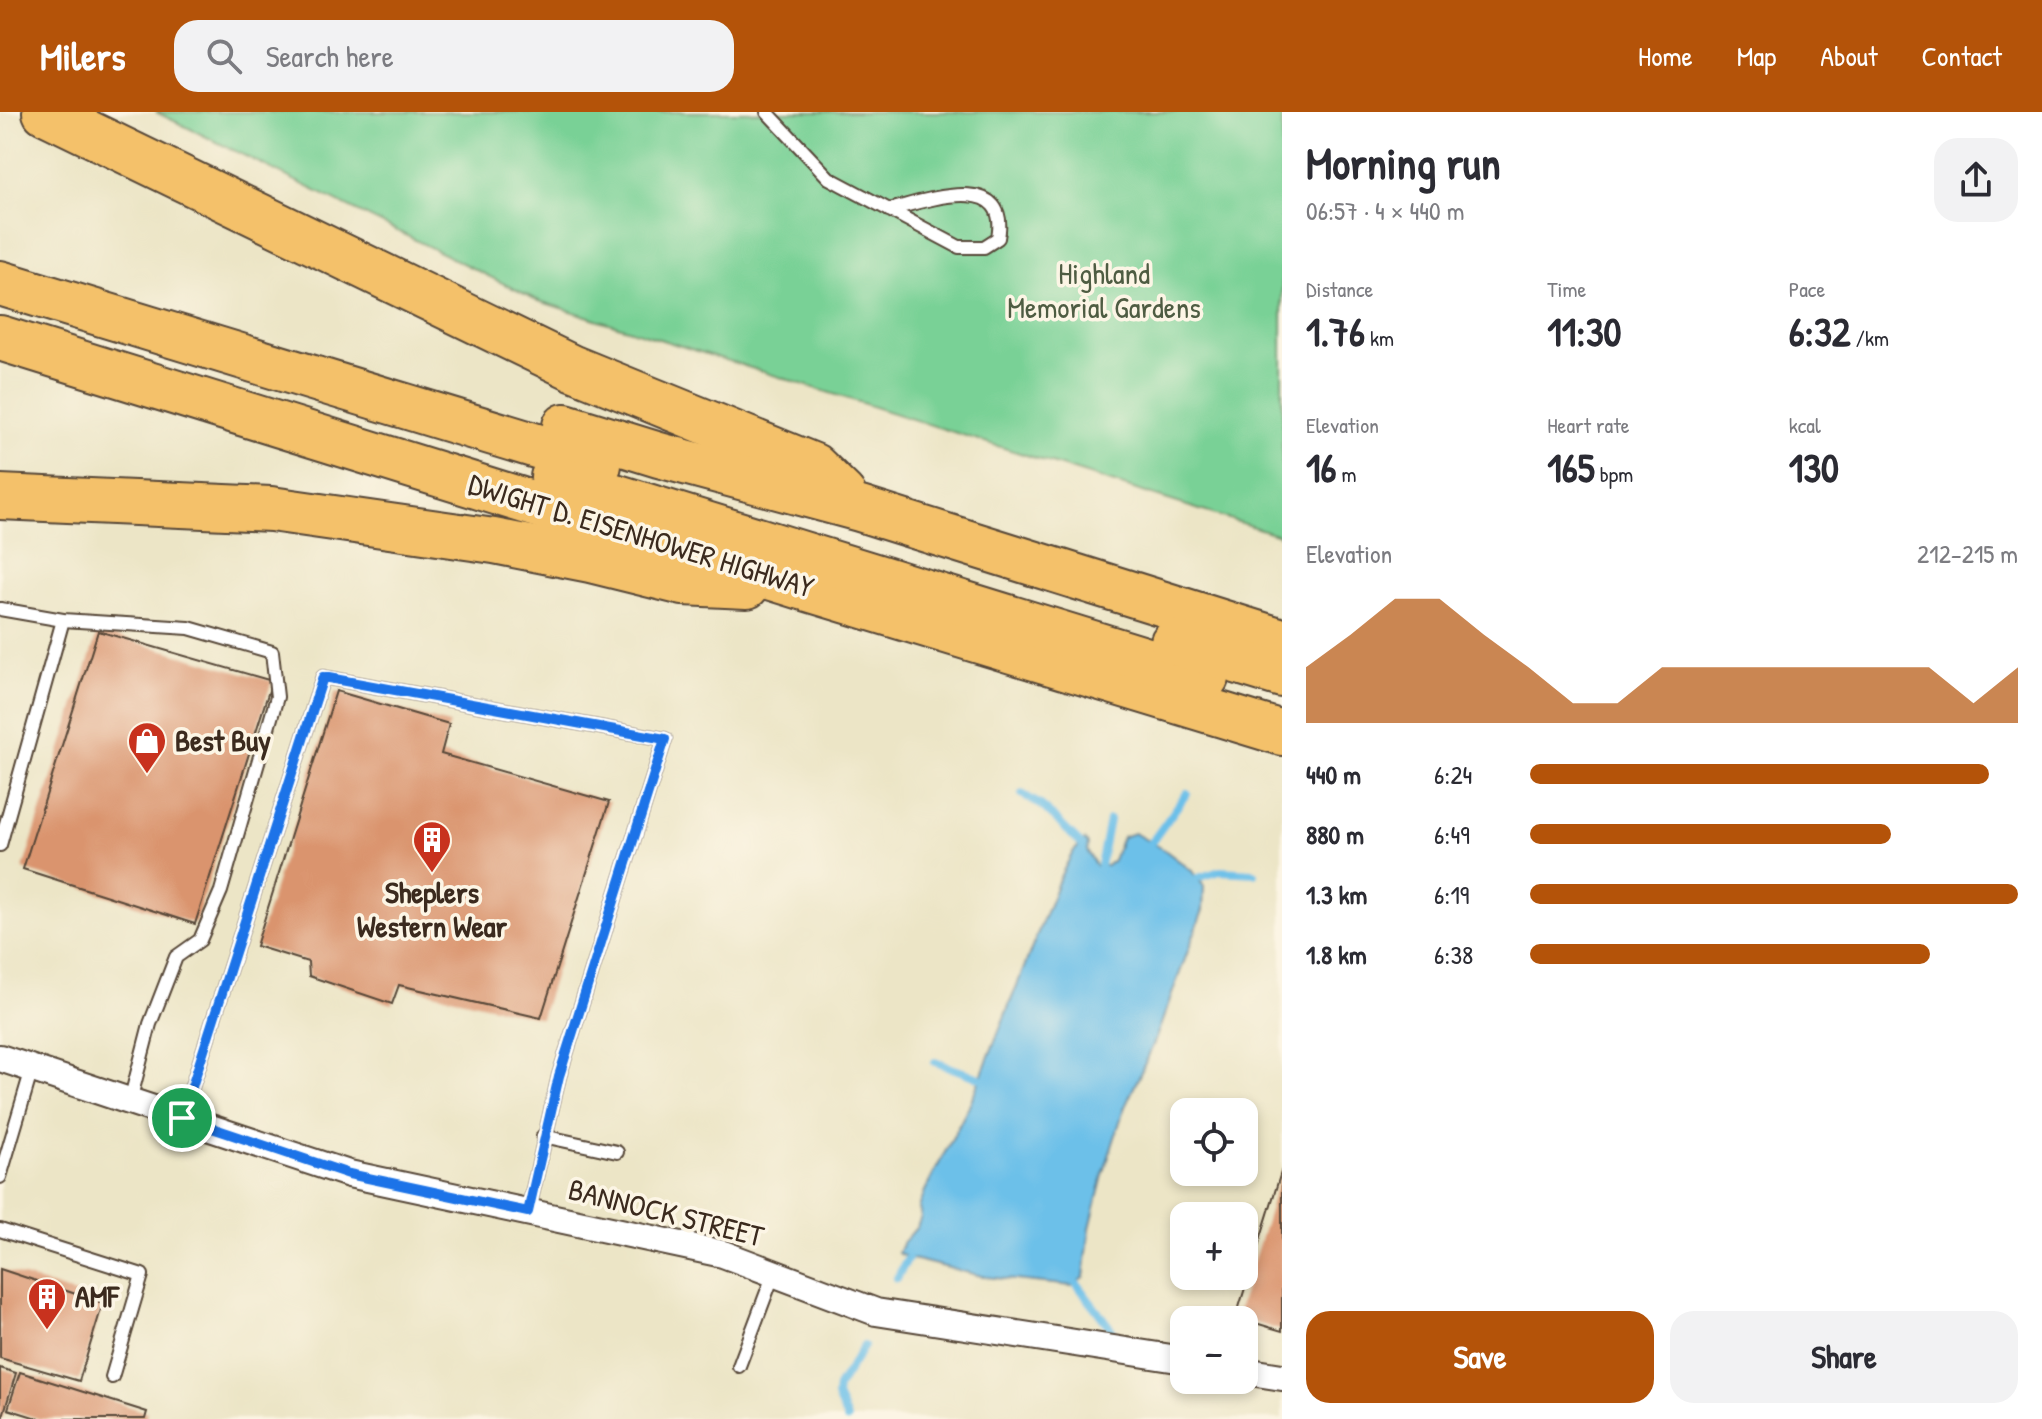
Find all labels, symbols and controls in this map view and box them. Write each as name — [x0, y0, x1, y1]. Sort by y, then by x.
search box — [174, 20, 734, 92]
text: Milers — [40, 30, 126, 82]
icon: search — [202, 34, 246, 78]
text: Search here — [266, 36, 394, 76]
text: Home — [1638, 37, 1693, 75]
text: Map — [1737, 37, 1776, 75]
text: About — [1820, 37, 1878, 75]
text: Contact — [1922, 37, 2002, 75]
text: Morning run — [1306, 133, 1501, 193]
button: share — [1934, 138, 2018, 222]
text: 06:57 · 4 × 440 m — [1306, 193, 1464, 228]
park label: Highland Memorial Gardens — [1007, 253, 1201, 327]
text: Distance — [1306, 274, 1373, 304]
text: Time — [1547, 274, 1586, 304]
text: Pace — [1789, 274, 1825, 304]
text: 1.76 — [1306, 304, 1365, 358]
text: 11:30 — [1547, 304, 1622, 358]
text: 6:32 — [1789, 304, 1851, 358]
text: km — [1365, 323, 1394, 353]
text: /km — [1851, 323, 1889, 353]
text: Elevation — [1306, 410, 1379, 440]
text: Heart rate — [1547, 410, 1630, 440]
text: kcal — [1789, 410, 1821, 440]
text: 16 — [1306, 440, 1336, 494]
text: 165 — [1547, 440, 1595, 494]
text: 130 — [1789, 440, 1839, 494]
text: m — [1336, 459, 1357, 489]
text: bpm — [1595, 459, 1633, 489]
street label: DWIGHT D. EISENHOWER HIGHWAY — [464, 463, 819, 607]
text: Elevation — [1306, 536, 1392, 571]
text: 212–215 m — [1917, 536, 2018, 571]
shop icon: Best Buy — [126, 720, 168, 775]
place label: Best Buy — [175, 720, 271, 761]
text: 440 m — [1306, 757, 1361, 792]
text: 6:24 — [1434, 757, 1472, 792]
text: 880 m — [1306, 817, 1364, 852]
text: 6:49 — [1434, 817, 1470, 852]
building icon: Sheplers Western Wear — [411, 819, 453, 874]
place label: Sheplers Western Wear — [357, 872, 507, 946]
text: 1.3 km — [1306, 877, 1367, 912]
text: 6:19 — [1434, 877, 1469, 912]
text: 1.8 km — [1306, 937, 1367, 972]
text: 6:38 — [1434, 937, 1473, 972]
pin — [148, 1084, 216, 1152]
icon: arrive — [160, 1096, 204, 1140]
map controls — [1170, 1098, 1258, 1394]
button: locate — [1170, 1098, 1258, 1186]
street label: BANNOCK STREET — [565, 1168, 769, 1256]
button: + — [1170, 1202, 1258, 1290]
building icon: AMF — [26, 1276, 68, 1331]
place label: AMF — [75, 1276, 120, 1316]
button: − — [1170, 1306, 1258, 1394]
button: Save — [1306, 1311, 1654, 1403]
button: Share — [1670, 1311, 2018, 1403]

